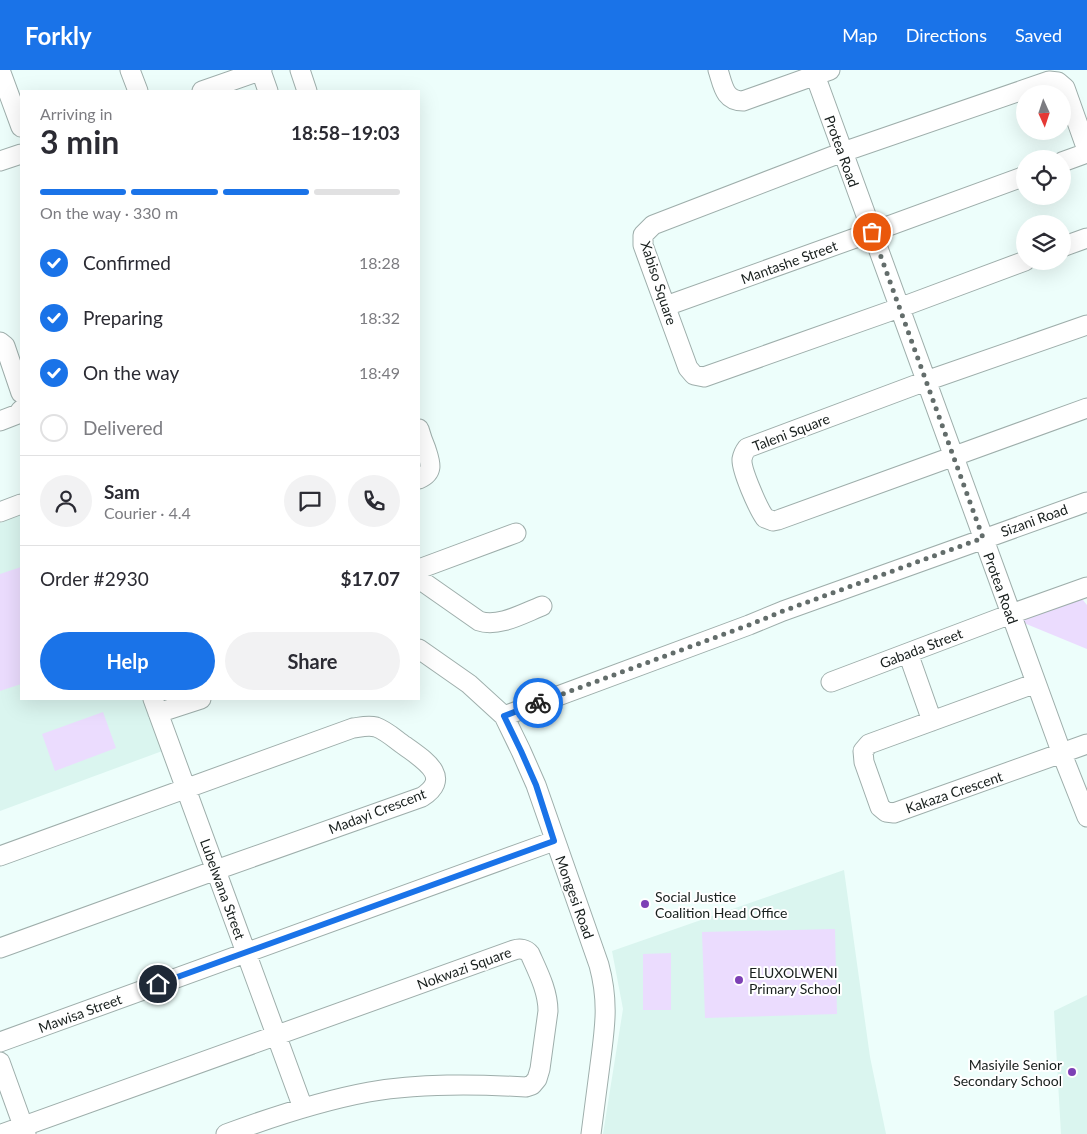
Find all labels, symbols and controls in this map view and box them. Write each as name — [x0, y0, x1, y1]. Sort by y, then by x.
text: Forkly — [25, 21, 92, 50]
text: Map — [842, 24, 878, 46]
text: Directions — [906, 24, 987, 46]
text: Saved — [1015, 24, 1062, 46]
north arrow — [1016, 85, 1071, 140]
map controls — [1016, 85, 1071, 270]
text: Arriving in — [40, 104, 113, 123]
street label: Protea Road — [821, 113, 863, 189]
text: 18:58–19:03 — [291, 121, 400, 144]
text: 3 min — [40, 122, 119, 161]
button: locate — [1016, 150, 1071, 205]
text: On the way · 330 m — [40, 203, 178, 222]
pin — [851, 211, 893, 253]
button: layers — [1016, 215, 1071, 270]
icon: bag — [858, 218, 886, 246]
street label: Mantashe Street — [739, 237, 839, 287]
street label: Xabiso Square — [637, 239, 681, 327]
icon: check — [40, 249, 68, 277]
text: Confirmed — [83, 251, 171, 274]
text: 18:28 — [359, 253, 400, 272]
icon: check — [40, 304, 68, 332]
text: Preparing — [83, 306, 163, 329]
text: 18:32 — [359, 308, 400, 327]
icon: check — [40, 359, 68, 387]
text: On the way — [83, 361, 179, 384]
text: 18:49 — [359, 363, 400, 382]
street label: Taleni Square — [750, 409, 832, 455]
text: Delivered — [83, 416, 163, 439]
button: person — [40, 475, 92, 527]
button: chat — [284, 475, 336, 527]
button: phone — [348, 475, 400, 527]
text: Sam — [104, 480, 140, 503]
street label: Sizani Road — [998, 500, 1070, 540]
text: Courier · 4.4 — [104, 503, 191, 522]
street label: Protea Road — [980, 550, 1022, 626]
text: Order #2930 — [40, 567, 149, 590]
text: $17.07 — [340, 567, 400, 590]
street label: Gabada Street — [877, 624, 965, 672]
button: Help — [40, 632, 215, 690]
button: Share — [225, 632, 400, 690]
courier — [513, 678, 563, 728]
icon: bike — [524, 689, 552, 717]
street label: Kakaza Crescent — [903, 767, 1005, 817]
street label: Madayi Crescent — [326, 785, 428, 837]
street label: Lubelwana Street — [197, 836, 249, 942]
street label: Mongesi Road — [552, 853, 598, 941]
place label: Social Justice Coalition Head Office — [655, 888, 788, 921]
marker: Social Justice Coalition Head Office — [639, 898, 651, 910]
street label: Nokwazi Square — [415, 943, 513, 993]
pin — [137, 963, 179, 1005]
place label: ELUXOLWENI Primary School — [749, 964, 841, 997]
icon: home — [144, 970, 172, 998]
marker: ELUXOLWENI Primary School — [733, 974, 745, 986]
street label: Mawisa Street — [36, 990, 124, 1036]
place label: Masiyile Senior Secondary School — [953, 1056, 1062, 1089]
marker: Masiyile Senior Secondary School — [1066, 1066, 1078, 1078]

